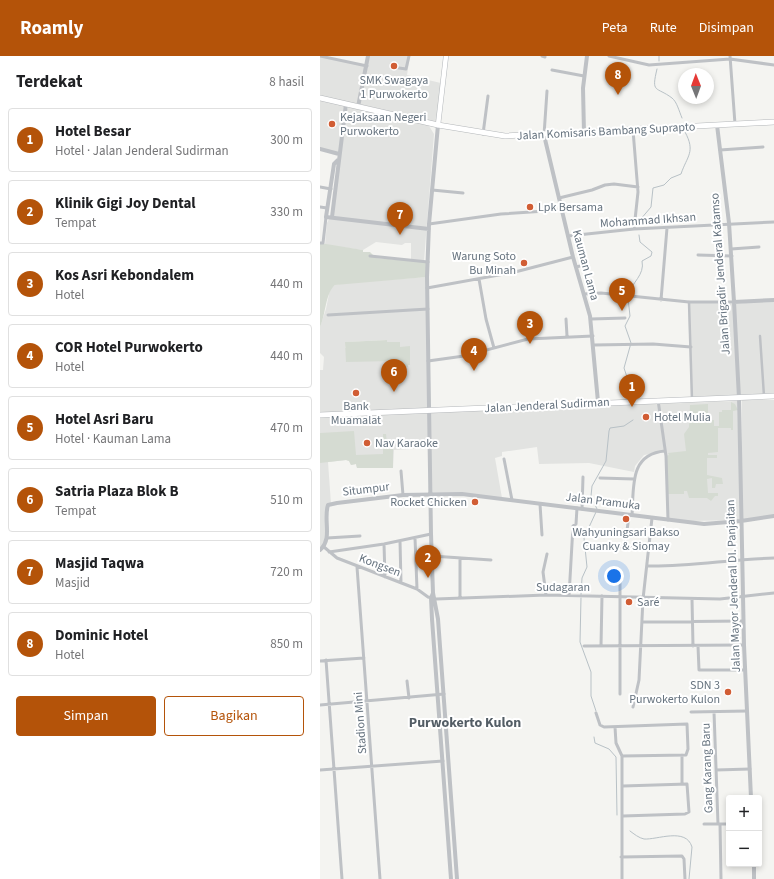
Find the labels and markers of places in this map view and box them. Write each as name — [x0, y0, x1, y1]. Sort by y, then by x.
marker: SMK Swagaya 1 Purwokerto — [389, 61, 399, 71]
pin: 8 — [605, 62, 631, 95]
place label: SMK Swagaya 1 Purwokerto — [360, 72, 428, 103]
place label: Kejaksaan Negeri Purwokerto — [340, 109, 426, 140]
marker: Kejaksaan Negeri Purwokerto — [327, 119, 337, 129]
place label: Lpk Bersama — [538, 199, 603, 216]
pin: 7 — [387, 202, 413, 235]
marker: Lpk Bersama — [525, 202, 535, 212]
place label: Warung Soto Bu Minah — [452, 248, 516, 279]
marker: Warung Soto Bu Minah — [519, 258, 529, 268]
pin: 5 — [609, 278, 635, 311]
pin: 3 — [517, 311, 543, 344]
pin: 4 — [461, 338, 487, 371]
pin: 6 — [381, 359, 407, 392]
pin: 1 — [619, 374, 645, 407]
marker: Bank Muamalat — [351, 388, 361, 398]
place label: Bank Muamalat — [331, 398, 381, 429]
place label: Hotel Mulia — [654, 409, 711, 426]
marker: Hotel Mulia — [641, 412, 651, 422]
place label: Nav Karaoke — [375, 435, 438, 452]
marker: Nav Karaoke — [362, 438, 372, 448]
place label: Rocket Chicken — [390, 494, 467, 511]
marker: Rocket Chicken — [470, 497, 480, 507]
marker: Wahyuningsari Bakso Cuanky & Siomay — [621, 514, 631, 524]
place label: Wahyuningsari Bakso Cuanky & Siomay — [572, 524, 680, 555]
pin: 2 — [415, 545, 441, 578]
place label: Saré — [637, 594, 660, 611]
marker: Saré — [624, 597, 634, 607]
place label: SDN 3 Purwokerto Kulon — [629, 677, 720, 708]
marker: SDN 3 Purwokerto Kulon — [723, 687, 733, 697]

